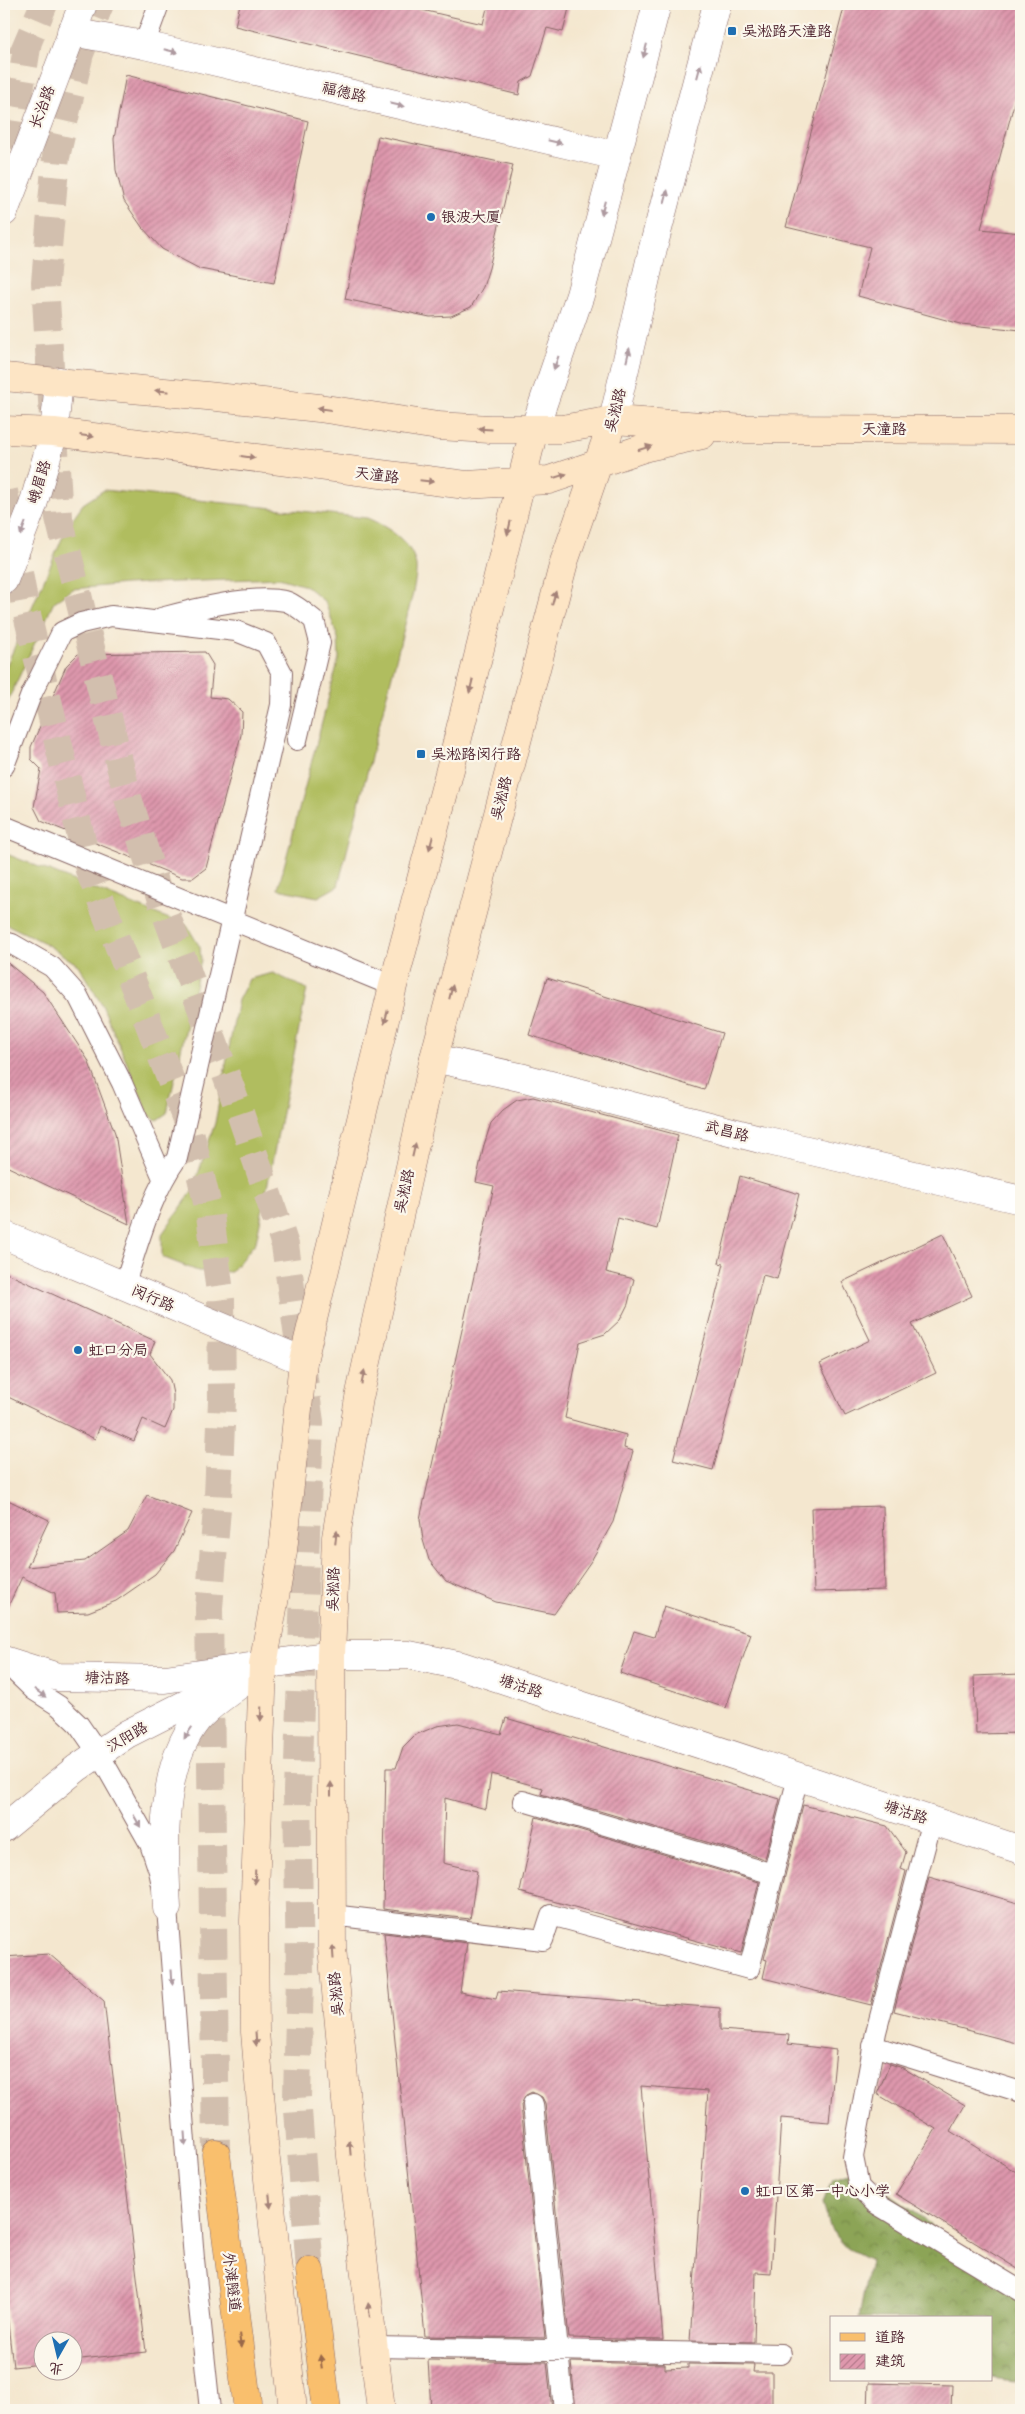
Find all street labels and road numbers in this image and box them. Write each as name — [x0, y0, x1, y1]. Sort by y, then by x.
street label: 福德路 — [320, 78, 368, 106]
street label: 长治路 — [26, 83, 58, 131]
street label: 吴淞路 — [600, 386, 630, 434]
street label: 天潼路 — [861, 420, 907, 438]
street label: 峨眉路 — [24, 458, 54, 506]
street label: 天潼路 — [354, 463, 400, 487]
street label: 吴淞路 — [487, 774, 515, 822]
street label: 武昌路 — [703, 1116, 751, 1146]
street label: 吴淞路 — [390, 1167, 418, 1215]
street label: 闵行路 — [129, 1281, 177, 1315]
street label: 吴淞路 — [323, 1566, 343, 1612]
street label: 塘沽路 — [84, 1669, 130, 1687]
street label: 塘沽路 — [497, 1670, 545, 1702]
street label: 汉阳路 — [103, 1718, 151, 1756]
street label: 塘沽路 — [882, 1796, 930, 1828]
street label: 吴淞路 — [325, 1971, 347, 2017]
street label: 外滩隧道 — [219, 2251, 245, 2313]

